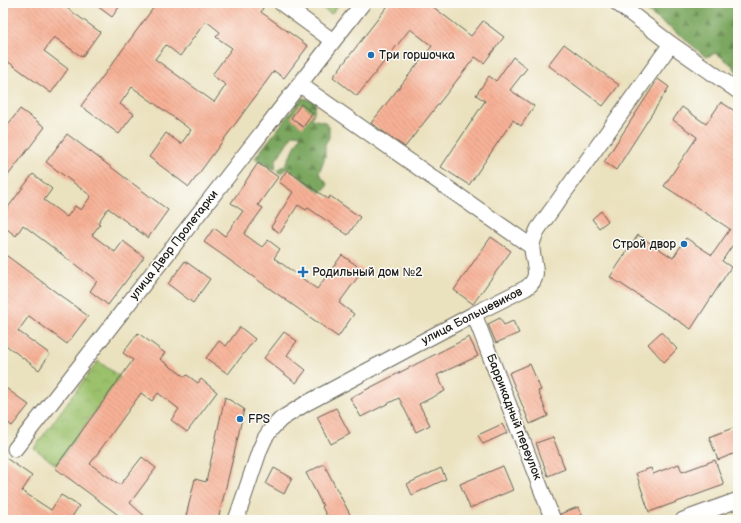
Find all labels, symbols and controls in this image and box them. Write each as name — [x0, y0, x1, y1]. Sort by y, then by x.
place label: Три горшочка — [379, 48, 455, 63]
marker: Три горшочка — [366, 50, 376, 60]
street label: улица Двор Пролетарки — [126, 187, 222, 303]
place label: Строй двор — [613, 237, 676, 252]
marker: Строй двор — [679, 239, 689, 249]
place label: Родильный дом №2 — [312, 265, 422, 280]
marker: Родильный дом №2 — [297, 266, 309, 278]
street label: улица Большевиков — [419, 284, 526, 348]
street label: Баррикадный переулок — [483, 352, 545, 483]
place label: FPS — [248, 412, 270, 427]
marker: FPS — [235, 414, 245, 424]

